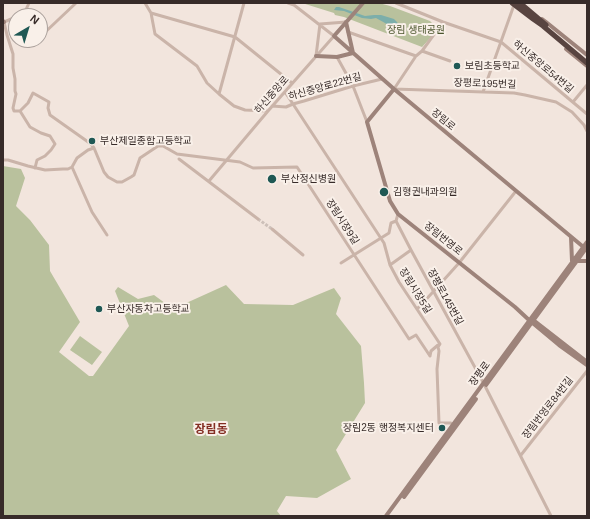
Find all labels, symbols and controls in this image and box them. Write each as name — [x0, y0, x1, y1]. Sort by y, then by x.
north arrow — [8, 8, 48, 48]
text: N — [28, 12, 42, 27]
park label: 장림 생태공원 — [387, 24, 445, 36]
street label: 하신중앙로54번길 — [510, 38, 576, 96]
place label: 보림초등학교 — [465, 60, 520, 72]
marker: 보림초등학교 — [452, 61, 462, 71]
street label: 하신중앙로22번길 — [287, 71, 363, 103]
street label: 하신중앙로 — [252, 74, 292, 116]
street label: 장평로195번길 — [453, 77, 517, 91]
street label: 장림로 — [429, 107, 457, 133]
place label: 부산제일종합고등학교 — [100, 135, 192, 147]
marker: 부산제일종합고등학교 — [87, 136, 97, 146]
marker: 부산정신병원 — [266, 173, 278, 185]
place label: 부산정신병원 — [281, 173, 336, 185]
marker: 김형권내과의원 — [378, 186, 390, 198]
place label: 김형권내과의원 — [393, 186, 457, 198]
street label: 장림시장9길 — [323, 197, 361, 247]
street label: 장림번영로 — [421, 220, 465, 258]
street label: 장림시장5길 — [396, 266, 434, 316]
street label: 장평로145번길 — [425, 267, 465, 327]
place label: 부산자동차고등학교 — [107, 303, 190, 315]
marker: 부산자동차고등학교 — [94, 304, 104, 314]
street label: 장평로 — [467, 359, 493, 389]
street label: 장림번영로84번길 — [520, 375, 576, 441]
place label: 장림2동 행정복지센터 — [343, 422, 434, 434]
district label: 장림동 — [194, 423, 228, 437]
marker: 장림2동 행정복지센터 — [437, 423, 447, 433]

